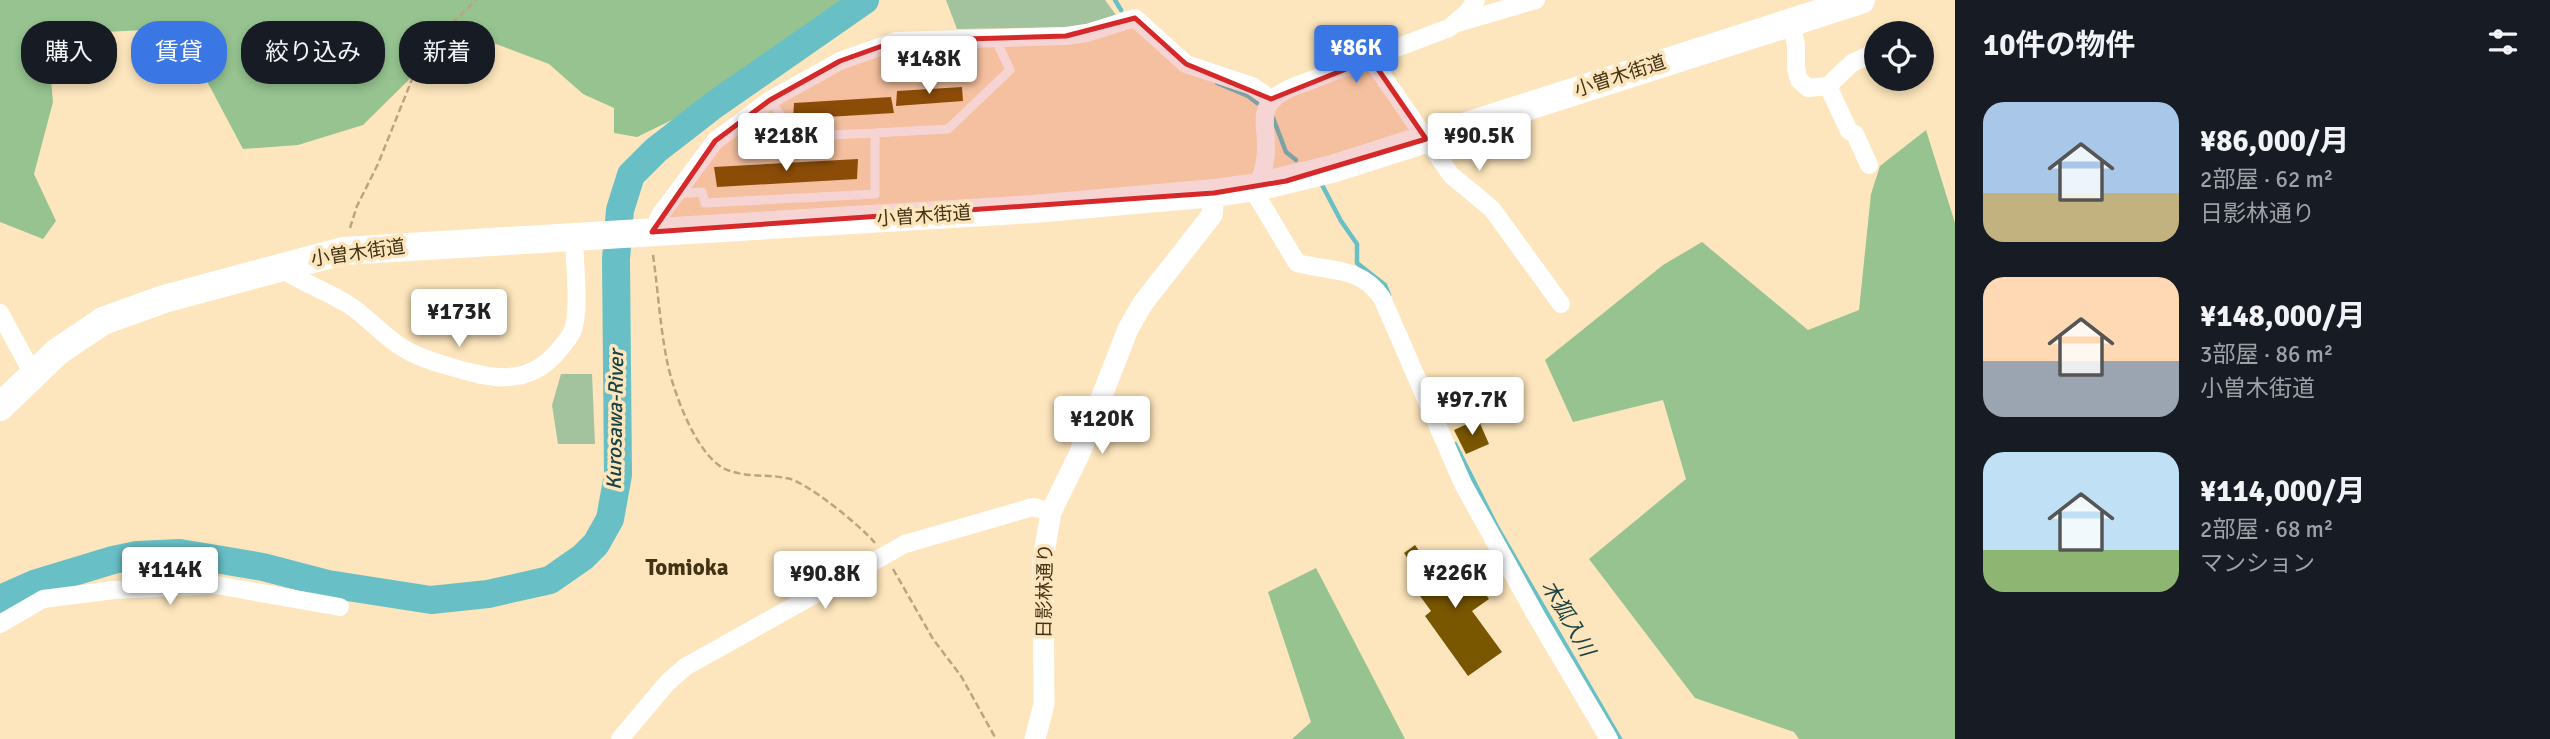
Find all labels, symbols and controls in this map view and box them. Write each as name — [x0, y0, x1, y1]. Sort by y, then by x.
chip: 購入 — [21, 21, 117, 84]
chip: 賃貸 — [131, 21, 227, 84]
chip: 絞り込み — [241, 21, 385, 84]
chip: 新着 — [399, 21, 495, 84]
map controls — [1864, 21, 1934, 91]
button: locate — [1864, 21, 1934, 91]
icon: filters — [2484, 23, 2522, 61]
pin: ¥86K — [1315, 25, 1397, 85]
text: 10件の物件 — [1983, 27, 2135, 64]
text: ¥86K — [1330, 33, 1382, 62]
pin: ¥148K — [880, 36, 978, 96]
text: ¥148K — [897, 44, 961, 73]
street label: 小曽木街道 — [1571, 50, 1669, 102]
pin: ¥218K — [737, 114, 835, 173]
pin: ¥90.5K — [1422, 114, 1536, 173]
text: ¥218K — [754, 121, 818, 150]
text: ¥90.5K — [1444, 121, 1514, 150]
text: ¥86,000/月 — [2200, 123, 2350, 160]
icon: home — [2039, 130, 2123, 214]
text: 2部屋 · 62 m² — [2200, 165, 2333, 194]
text: 日影林通り — [2200, 199, 2315, 228]
street label: 小曽木街道 — [876, 201, 972, 231]
street label: 小曽木街道 — [309, 235, 407, 271]
pin: ¥173K — [410, 290, 508, 349]
text: ¥173K — [427, 297, 491, 326]
text: ¥148,000/月 — [2200, 298, 2366, 335]
icon: home — [2039, 305, 2123, 389]
text: 3部屋 · 86 m² — [2200, 340, 2333, 369]
water label: Kurosawa-River — [601, 346, 629, 490]
text: 小曽木街道 — [2200, 374, 2315, 403]
pin: ¥97.7K — [1415, 378, 1529, 437]
text: ¥97.7K — [1437, 385, 1507, 414]
pin: ¥120K — [1053, 396, 1151, 456]
text: ¥120K — [1070, 404, 1134, 433]
text: ¥114,000/月 — [2200, 473, 2366, 510]
icon: home — [2039, 480, 2123, 564]
text: 2部屋 · 68 m² — [2200, 515, 2333, 544]
street label: 日影林通り — [1032, 543, 1058, 639]
pin: ¥114K — [121, 548, 219, 607]
text: マンション — [2200, 549, 2315, 578]
pin: ¥226K — [1406, 550, 1504, 610]
pin: ¥90.8K — [768, 552, 882, 611]
district label: Tomioka — [645, 553, 729, 582]
text: ¥114K — [138, 555, 202, 584]
text: ¥226K — [1423, 558, 1487, 587]
text: ¥90.8K — [790, 559, 860, 588]
water label: 木狐入川 — [1536, 575, 1601, 663]

